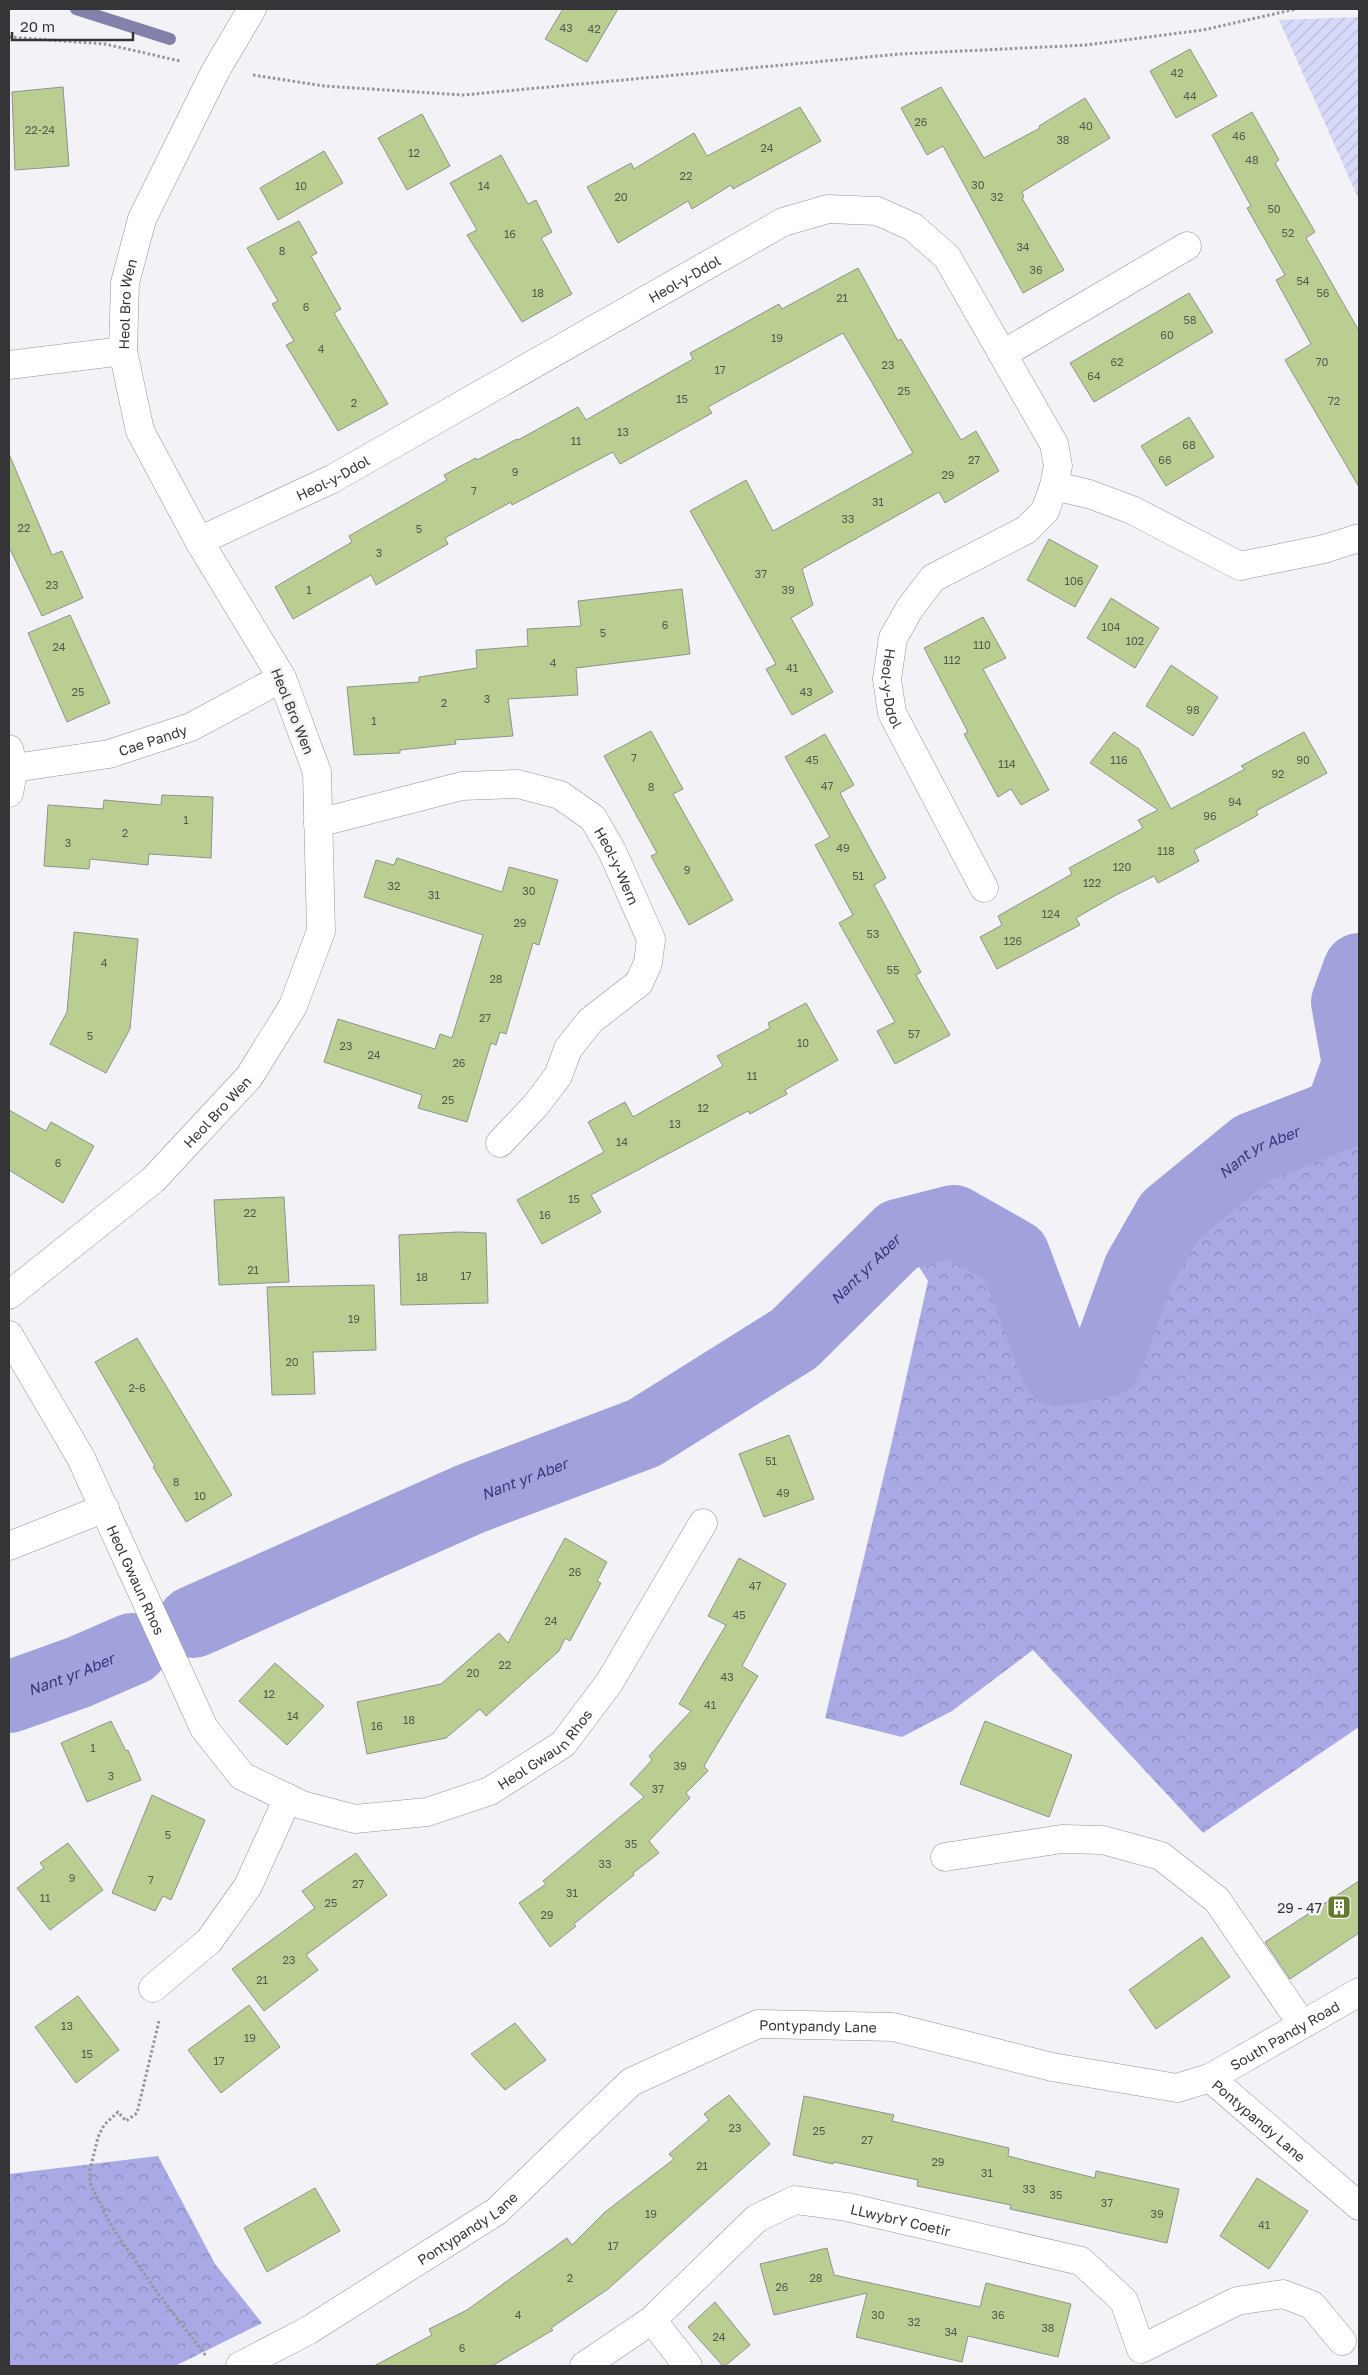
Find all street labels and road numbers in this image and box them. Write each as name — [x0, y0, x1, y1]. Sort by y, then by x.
street label: Heol-y-Ddol — [645, 251, 723, 306]
street label: Heol Bro Wen — [115, 257, 140, 350]
street label: Heol-y-Ddol — [293, 451, 372, 503]
street label: Heol-y-Ddol — [879, 647, 907, 731]
street label: Heol Bro Wen — [268, 665, 318, 757]
street label: Cae Pandy — [116, 720, 189, 759]
street label: Heol-y-Wern — [591, 824, 643, 907]
street label: Heol Bro Wen — [180, 1072, 254, 1151]
street label: Heol Gwaun Rhos — [104, 1522, 169, 1637]
street label: Heol Gwaun Rhos — [494, 1705, 595, 1793]
street label: South Pandy Road — [1227, 1997, 1342, 2073]
street label: Pontypandy Lane — [759, 2016, 877, 2035]
street label: Pontypandy Lane — [1209, 2075, 1309, 2165]
street label: Pontypandy Lane — [414, 2188, 521, 2268]
street label: LLwybrY Coetir — [849, 2200, 953, 2239]

